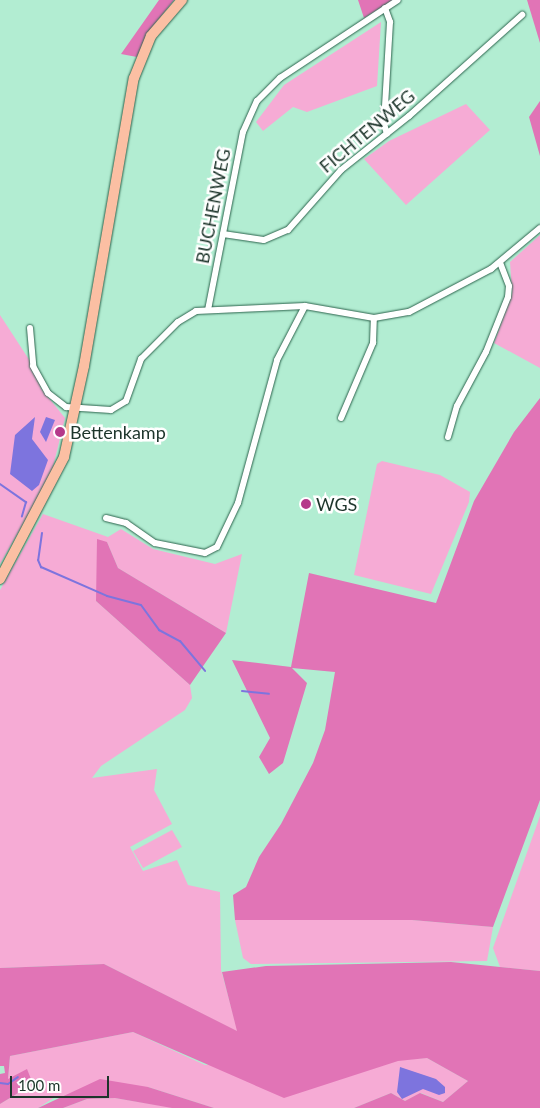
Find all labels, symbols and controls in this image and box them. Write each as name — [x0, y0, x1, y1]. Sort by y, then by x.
street label: FICHTENWEG — [315, 85, 419, 177]
street label: BUCHENWEG — [191, 147, 235, 265]
place label: Bettenkamp — [70, 421, 166, 443]
marker: Bettenkamp — [54, 426, 66, 438]
place label: WGS — [316, 493, 357, 515]
marker: WGS — [300, 498, 312, 510]
scale bar — [12, 1066, 111, 1098]
text: 100 m — [18, 1076, 60, 1094]

